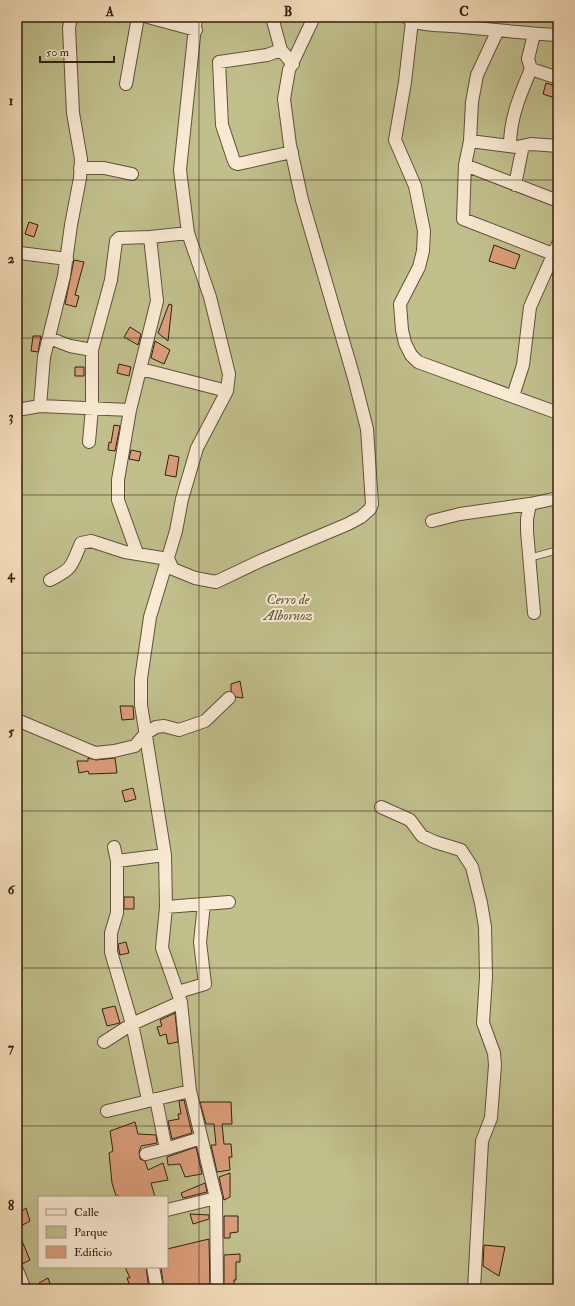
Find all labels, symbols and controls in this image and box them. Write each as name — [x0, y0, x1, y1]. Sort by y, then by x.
text: A — [105, 4, 115, 20]
text: B — [284, 4, 292, 20]
text: C — [459, 4, 469, 20]
scale bar — [40, 38, 114, 64]
text: 50 m — [46, 45, 70, 60]
text: 1 — [9, 93, 14, 109]
text: 2 — [8, 251, 15, 267]
text: 3 — [9, 409, 14, 425]
text: 4 — [6, 567, 15, 583]
park label: Cerro de Albornoz — [261, 591, 313, 624]
text: 5 — [8, 724, 14, 740]
text: 6 — [8, 882, 16, 898]
text: 7 — [8, 1040, 15, 1056]
legend — [38, 1196, 168, 1268]
text: 8 — [8, 1198, 14, 1214]
text: Calle — [74, 1205, 99, 1220]
text: Parque — [74, 1225, 108, 1240]
text: Edificio — [74, 1245, 112, 1260]

